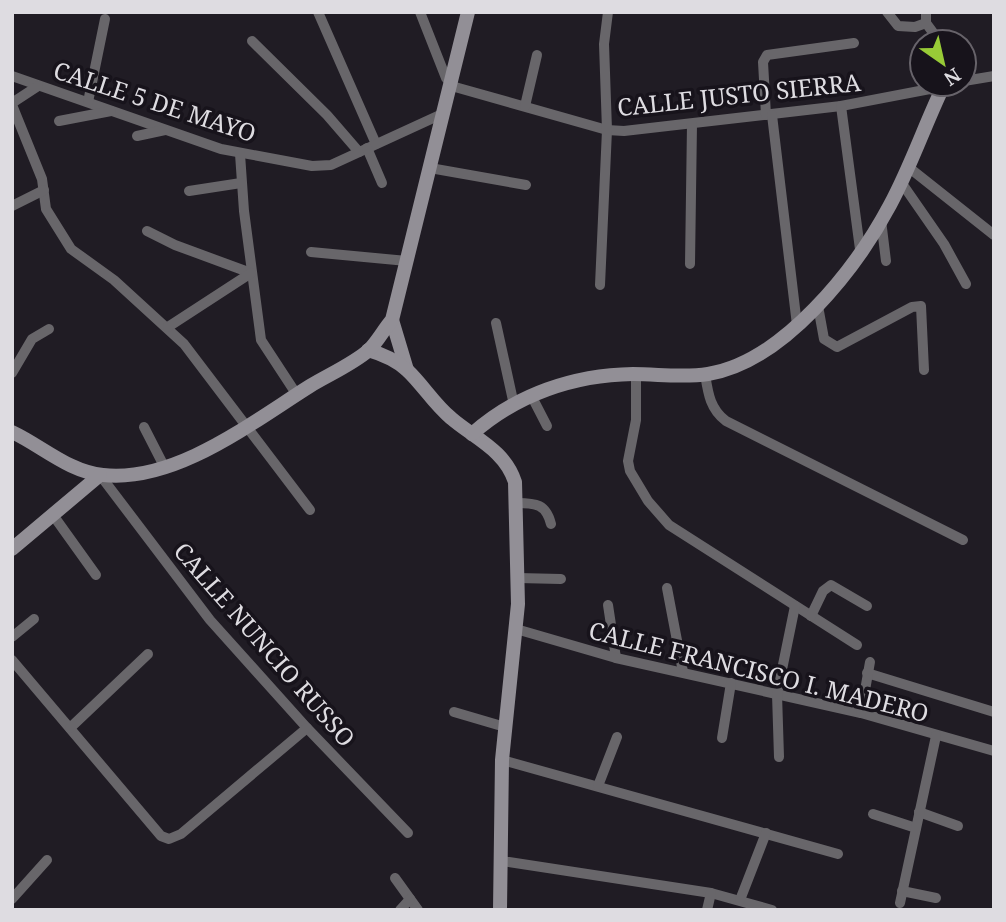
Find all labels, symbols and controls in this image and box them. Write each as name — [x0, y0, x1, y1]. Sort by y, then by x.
north arrow — [908, 28, 978, 98]
street label: CALLE 5 DE MAYO — [50, 53, 260, 149]
text: N — [939, 62, 966, 92]
street label: CALLE JUSTO SIERRA — [616, 65, 862, 123]
street label: CALLE NUNCIO RUSSO — [167, 535, 363, 753]
street label: CALLE FRANCISCO I. MADERO — [586, 613, 932, 729]

